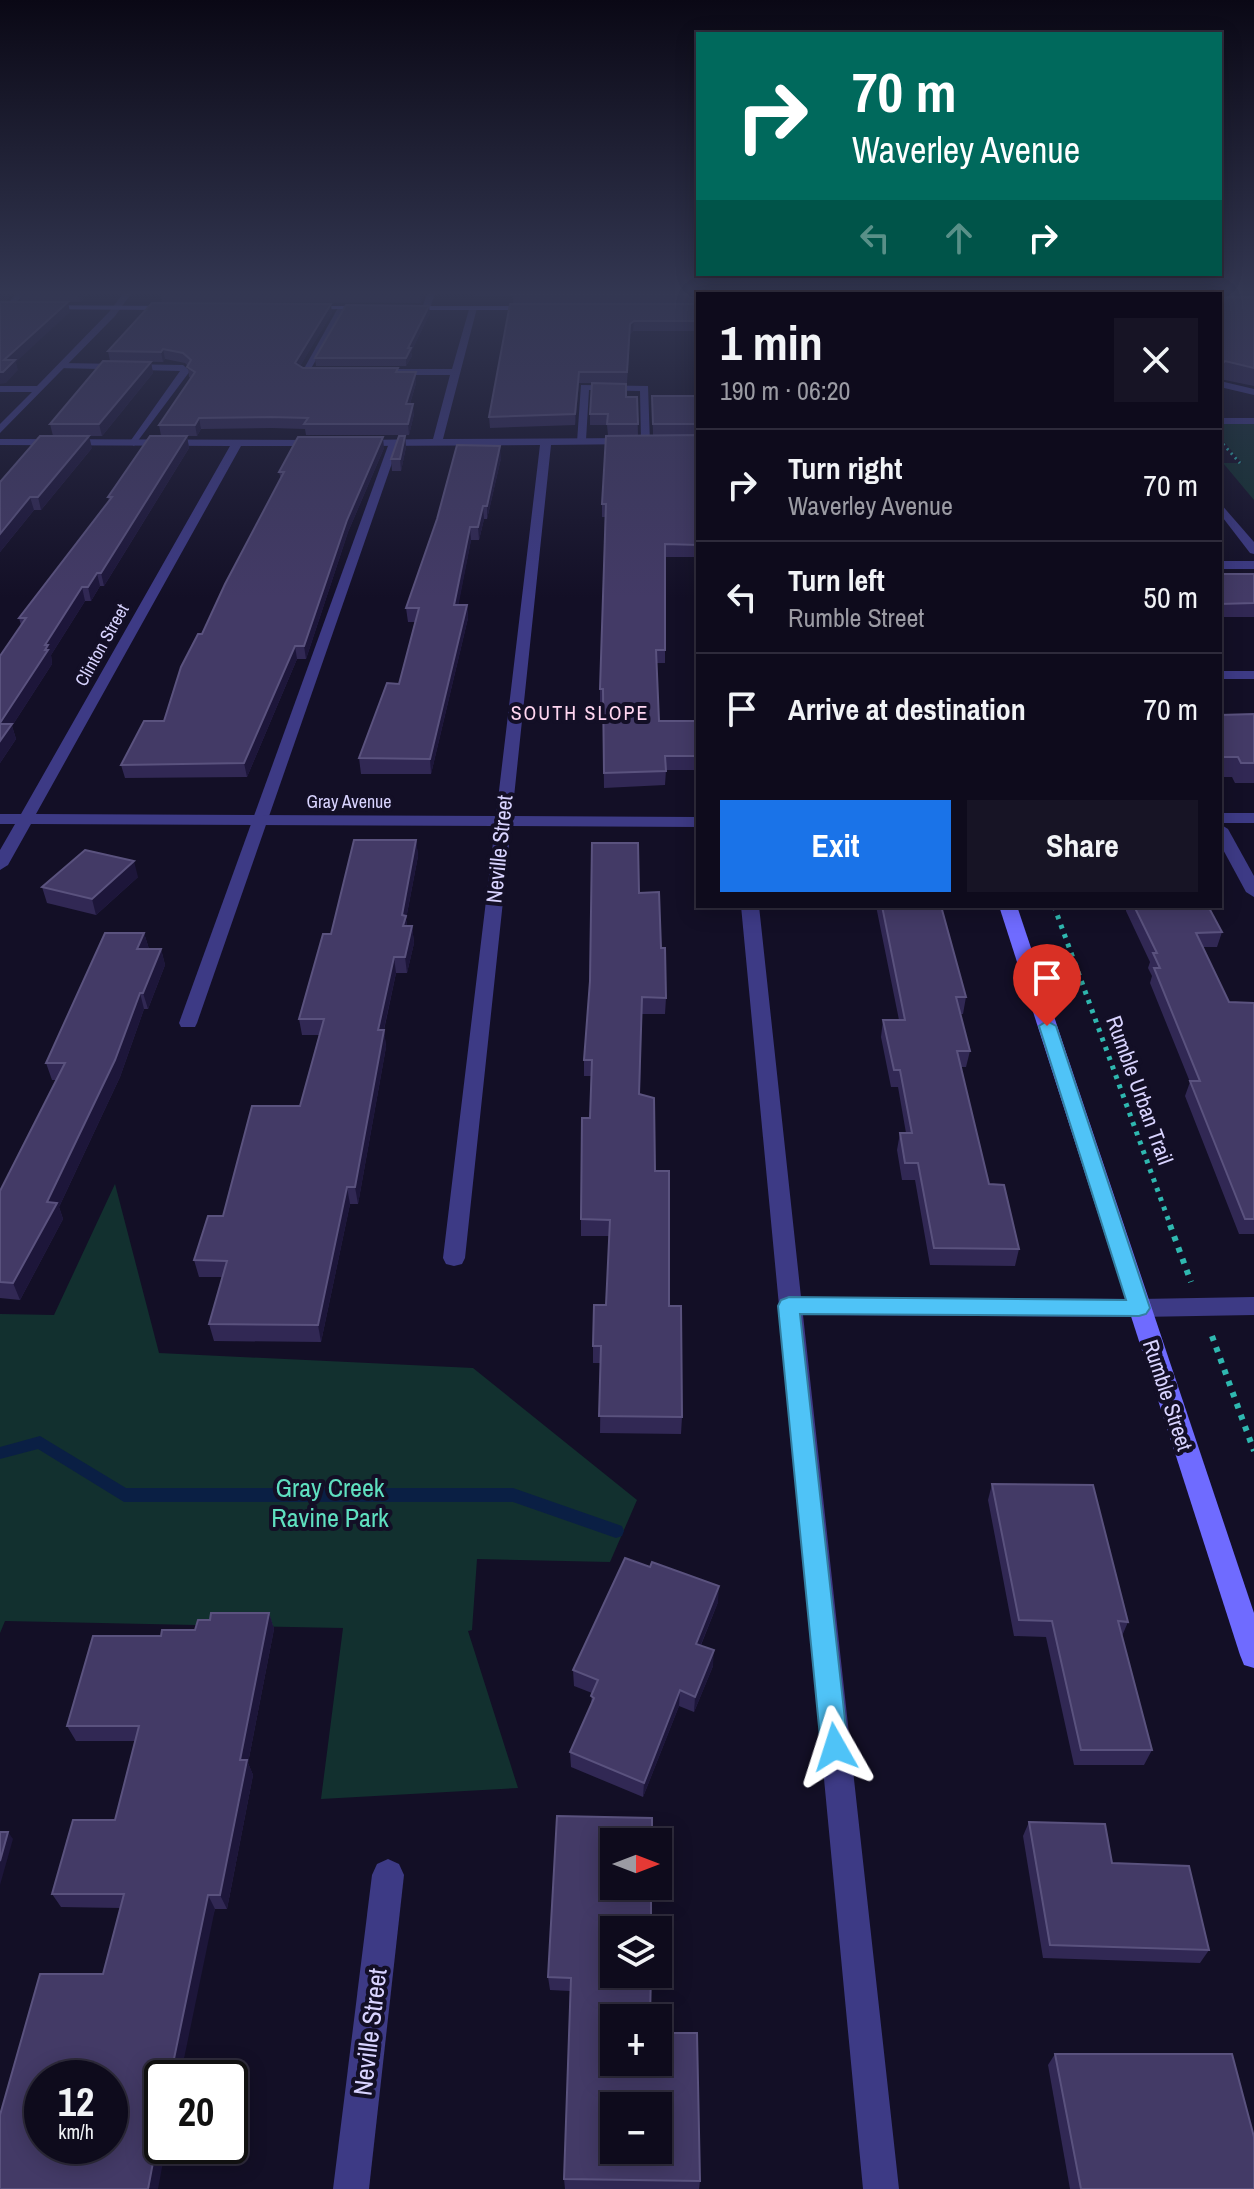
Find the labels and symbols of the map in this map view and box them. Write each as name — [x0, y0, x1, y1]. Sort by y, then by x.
street label: Clinton Street — [69, 599, 134, 690]
district label: SOUTH SLOPE — [511, 699, 649, 726]
street label: Gray Avenue — [306, 789, 392, 814]
street label: Neville Street — [478, 794, 520, 904]
pin — [1013, 944, 1081, 1026]
street label: Rumble Urban Trail — [1099, 1011, 1181, 1169]
street label: Rumble Street — [1136, 1336, 1200, 1454]
park label: Gray Creek Ravine Park — [271, 1470, 389, 1535]
position arrow — [793, 1705, 877, 1789]
north arrow — [600, 1828, 672, 1900]
street label: Neville Street — [344, 1966, 395, 2098]
speed limit sign: 20 — [144, 2060, 248, 2164]

